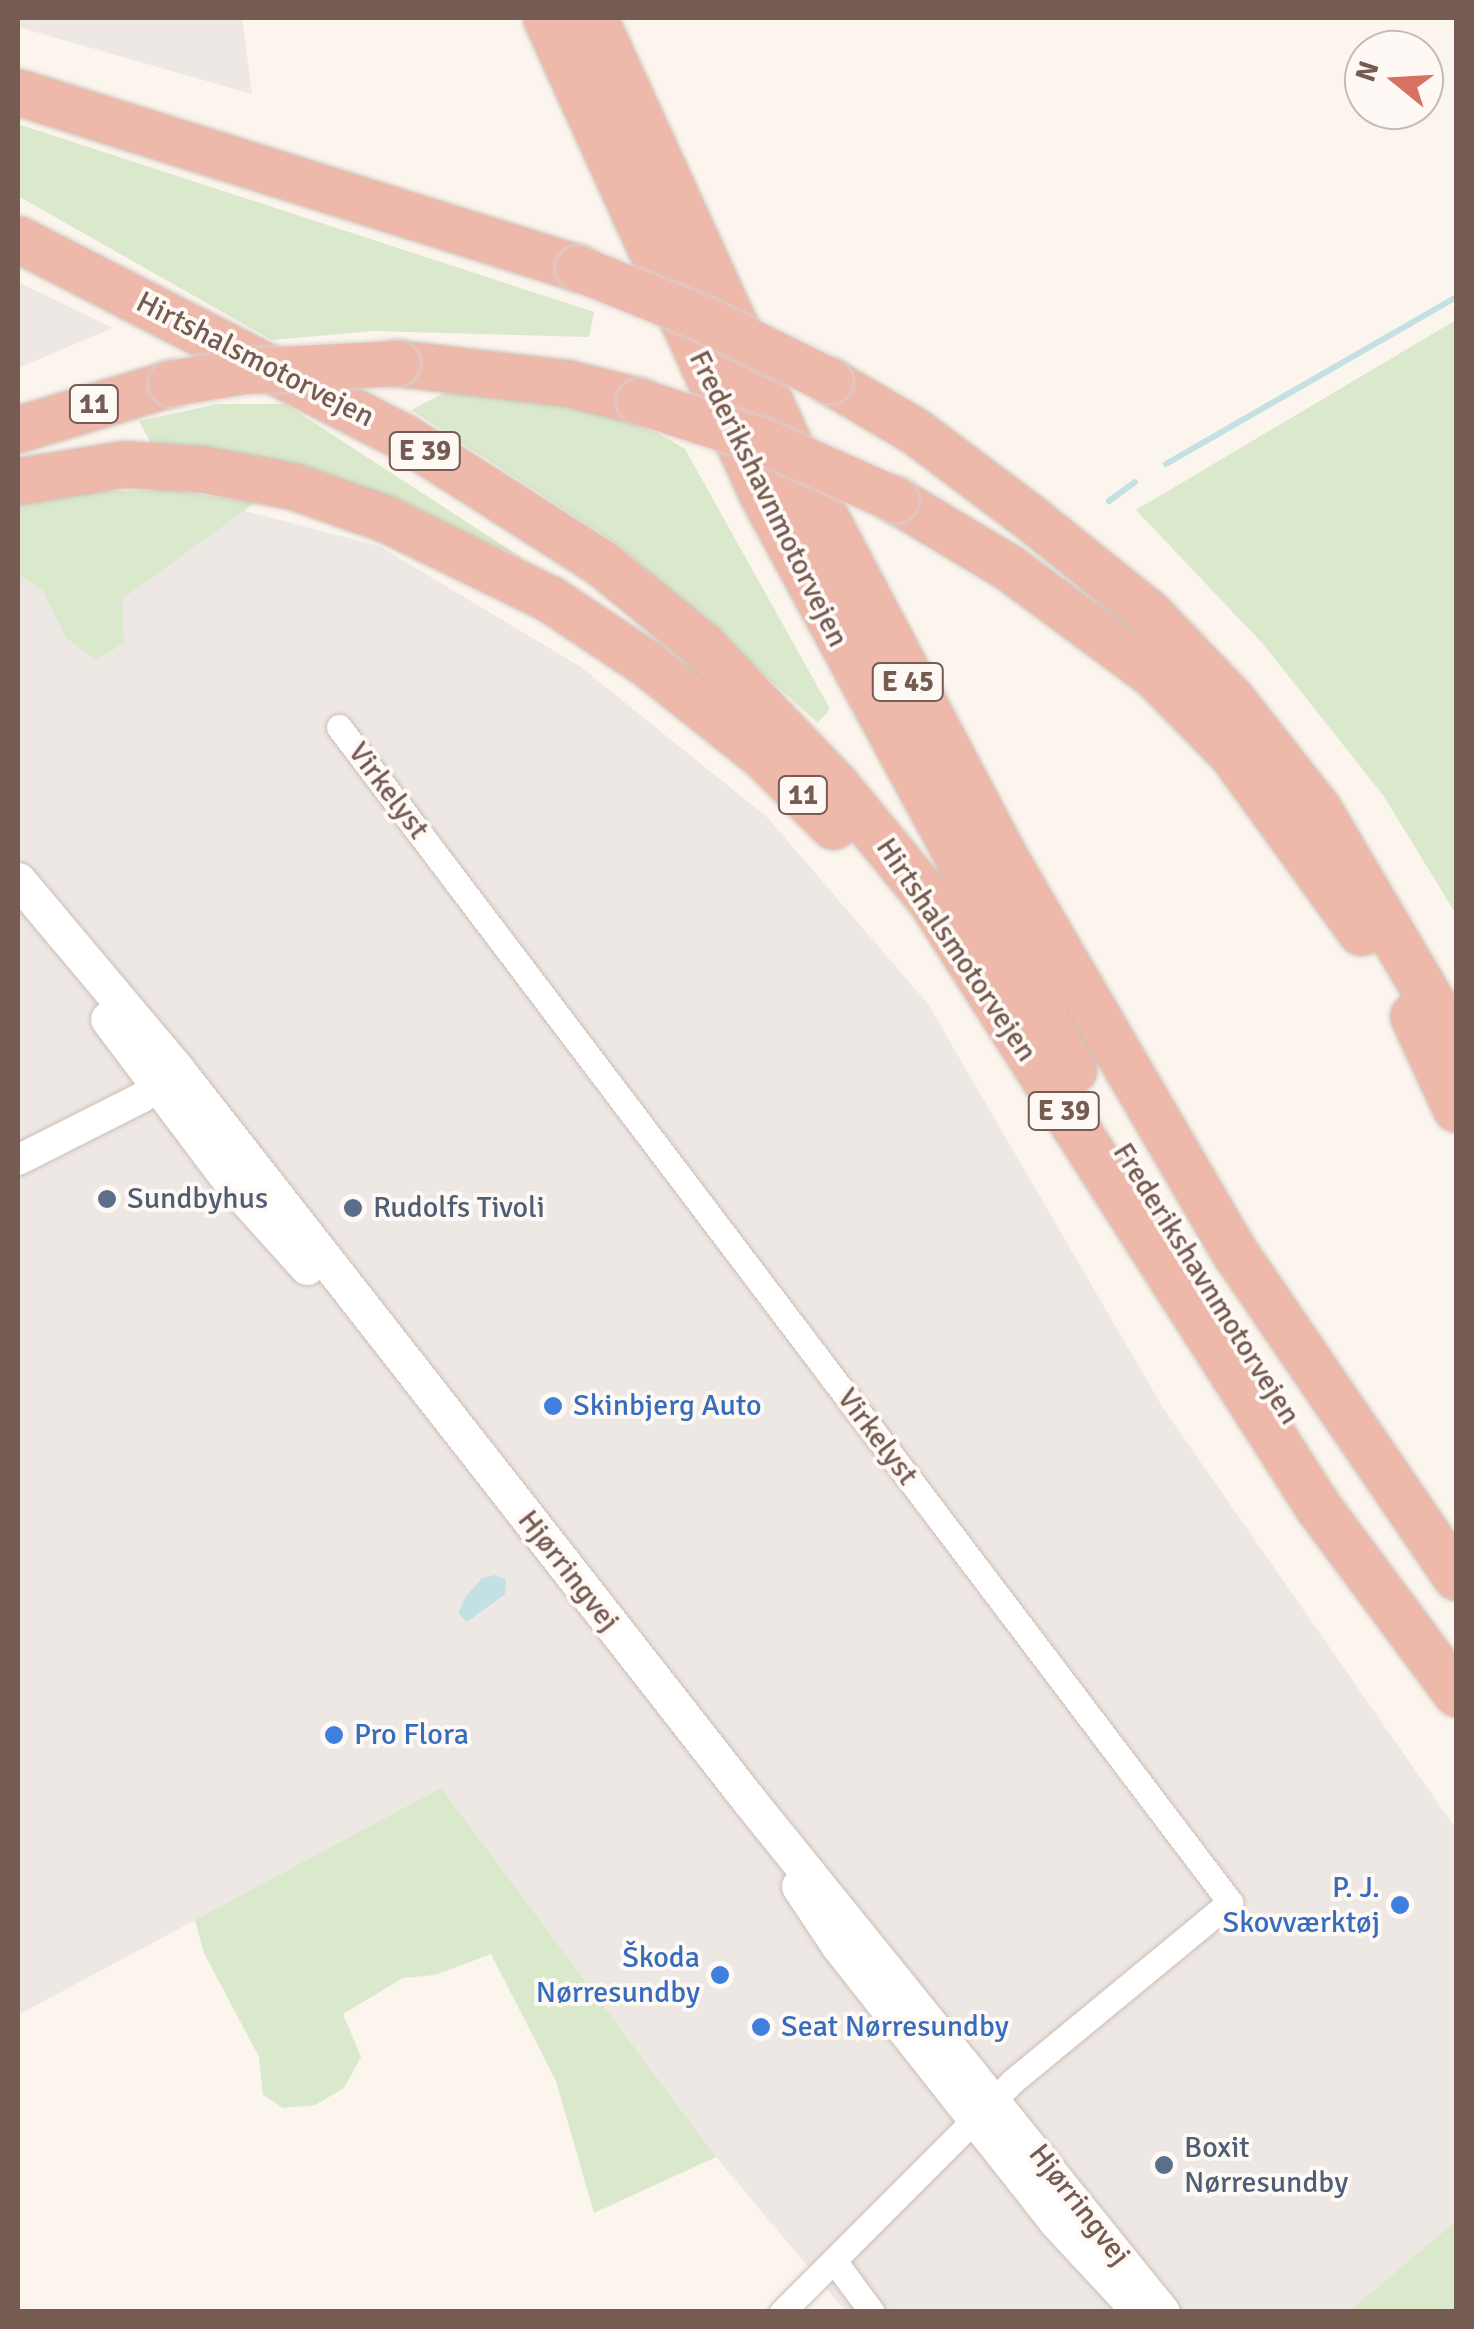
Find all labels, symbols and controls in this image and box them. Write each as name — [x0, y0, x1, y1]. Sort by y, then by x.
north arrow — [1344, 30, 1444, 130]
text: N — [1348, 57, 1387, 86]
street label: Hirtshalsmotorvejen — [130, 284, 380, 436]
street label: Frederikshavnmotorvejen — [681, 345, 855, 653]
road number: 11 — [66, 381, 122, 427]
road number: E 39 — [388, 428, 462, 474]
road number: E 45 — [870, 659, 946, 705]
street label: Virkelyst — [340, 735, 436, 847]
road number: 11 — [776, 772, 830, 818]
street label: Hirtshalsmotorvejen — [868, 831, 1044, 1069]
road number: E 39 — [1026, 1088, 1102, 1134]
street label: Frederikshavnmotorvejen — [1105, 1137, 1307, 1431]
place label: Sundbyhus — [127, 1181, 268, 1217]
marker: Sundbyhus — [96, 1188, 118, 1210]
place label: Rudolfs Tivoli — [373, 1190, 545, 1226]
marker: Rudolfs Tivoli — [342, 1197, 364, 1219]
street label: Virkelyst — [829, 1381, 925, 1493]
place label: Skinbjerg Auto — [573, 1388, 762, 1424]
marker: Skinbjerg Auto — [542, 1395, 564, 1417]
street label: Hjørringvej — [510, 1503, 626, 1639]
place label: Pro Flora — [354, 1717, 469, 1753]
marker: Pro Flora — [323, 1724, 345, 1746]
place label: P. J. Skovværktøj — [1223, 1870, 1380, 1940]
marker: P. J. Skovværktøj — [1389, 1894, 1411, 1916]
place label: Škoda Nørresundby — [536, 1940, 700, 2010]
marker: Škoda Nørresundby — [709, 1964, 731, 1986]
place label: Seat Nørresundby — [781, 2009, 1009, 2045]
marker: Seat Nørresundby — [750, 2016, 772, 2038]
place label: Boxit Nørresundby — [1184, 2130, 1348, 2200]
street label: Hjørringvej — [1021, 2137, 1137, 2273]
marker: Boxit Nørresundby — [1153, 2154, 1175, 2176]

